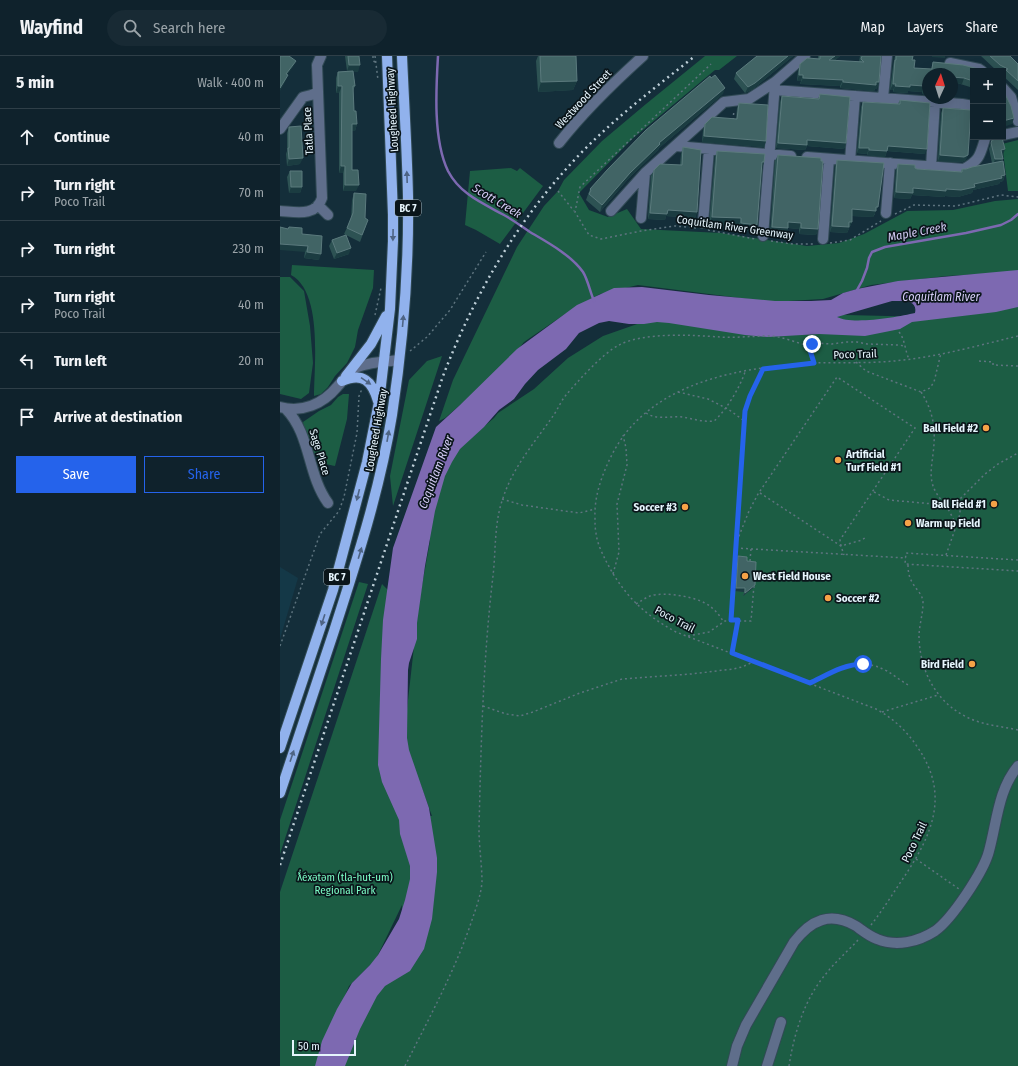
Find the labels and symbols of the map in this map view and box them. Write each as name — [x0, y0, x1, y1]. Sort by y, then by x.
street label: Westwood Street — [553, 67, 614, 132]
street label: Lougheed Highway — [384, 68, 401, 152]
north arrow — [922, 68, 958, 104]
street label: Tatla Place — [301, 107, 316, 155]
one-way arrow — [404, 170, 410, 183]
water label: Scott Creek — [469, 180, 524, 221]
road number: BC 7 — [395, 200, 421, 216]
street label: Coquitlam River Greenway — [676, 213, 794, 242]
water label: Maple Creek — [886, 219, 948, 245]
one-way arrow — [390, 229, 396, 242]
water label: Coquitlam River — [902, 290, 980, 304]
one-way arrow — [400, 315, 406, 327]
route end — [803, 335, 821, 353]
street label: Poco Trail — [833, 347, 877, 362]
one-way arrow — [360, 378, 372, 385]
street label: Lougheed Highway — [363, 387, 390, 473]
place label: Ball Field #2 — [923, 422, 978, 435]
marker: Ball Field #2 — [981, 423, 991, 433]
street label: Sage Place — [306, 427, 333, 477]
one-way arrow — [385, 430, 391, 442]
water label: Coquitlam River — [416, 433, 457, 511]
place label: Artificial Turf Field #1 — [845, 448, 901, 474]
marker: Artificial Turf Field #1 — [833, 455, 843, 465]
one-way arrow — [355, 489, 361, 501]
place label: Ball Field #1 — [932, 498, 986, 511]
marker: Ball Field #1 — [989, 499, 999, 509]
place label: Soccer #3 — [634, 501, 677, 514]
marker: Soccer #3 — [680, 502, 690, 512]
place label: Warm up Field — [916, 517, 980, 530]
marker: Warm up Field — [903, 518, 913, 528]
one-way arrow — [357, 547, 363, 559]
road number: BC 7 — [324, 569, 350, 585]
place label: West Field House — [753, 570, 831, 583]
marker: West Field House — [740, 571, 750, 581]
place label: Soccer #2 — [836, 592, 879, 605]
marker: Soccer #2 — [823, 593, 833, 603]
street label: Poco Trail — [653, 604, 697, 635]
one-way arrow — [320, 614, 326, 626]
route start — [854, 655, 872, 673]
place label: Bird Field — [921, 658, 964, 671]
marker: Bird Field — [967, 659, 977, 669]
one-way arrow — [290, 750, 296, 762]
street label: Poco Trail — [899, 820, 930, 865]
park label: ƛ̓éxətəm (tla-hut-um) Regional Park — [297, 869, 393, 897]
scale bar — [292, 1038, 356, 1057]

